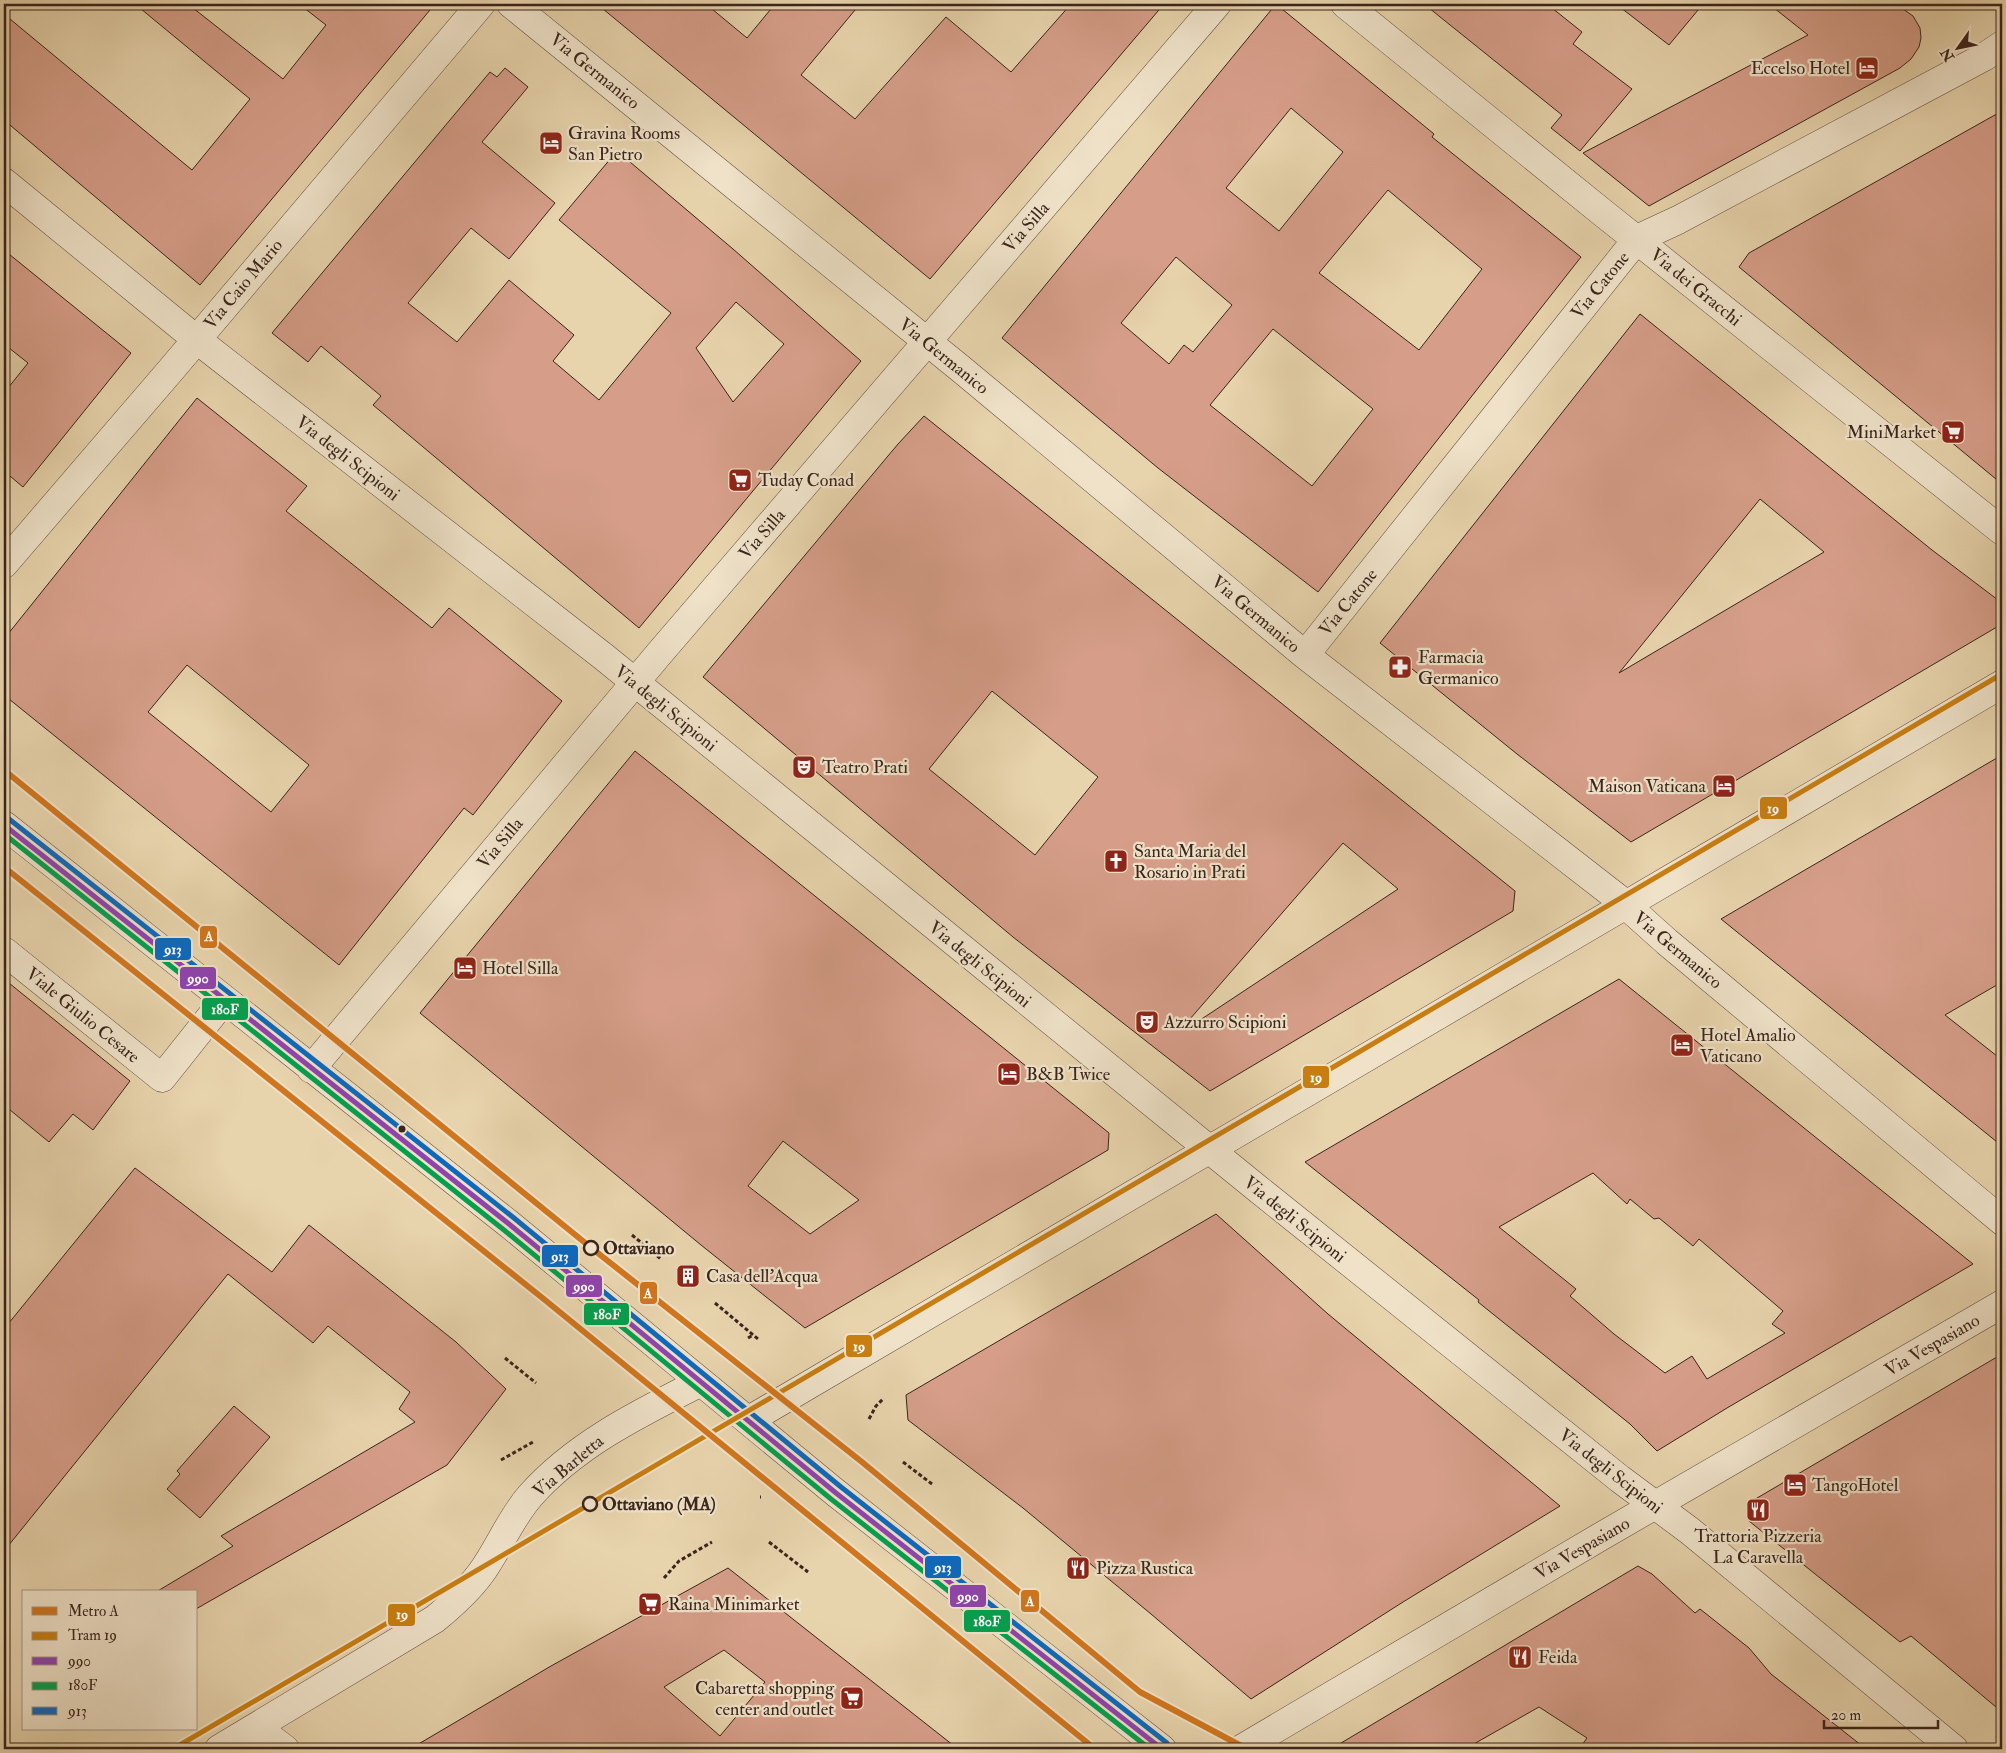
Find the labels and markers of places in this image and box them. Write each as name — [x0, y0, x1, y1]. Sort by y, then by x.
hotel icon: Eccelso Hotel — [1854, 55, 1880, 81]
place label: Eccelso Hotel — [1751, 57, 1850, 80]
place label: Gravina Rooms San Pietro — [568, 122, 680, 166]
hotel icon: Gravina Rooms San Pietro — [538, 130, 564, 156]
supermarket icon: MiniMarket — [1940, 419, 1966, 445]
place label: MiniMarket — [1847, 421, 1936, 444]
supermarket icon: Tuday Conad — [727, 467, 753, 493]
place label: Tuday Conad — [758, 469, 854, 492]
place label: Farmacia Germanico — [1418, 646, 1499, 690]
pharmacy icon: Farmacia Germanico — [1387, 654, 1413, 680]
theatre icon: Teatro Prati — [791, 754, 817, 780]
place label: Teatro Prati — [822, 756, 908, 779]
hotel icon: Maison Vaticana — [1711, 773, 1737, 799]
place label: Maison Vaticana — [1588, 775, 1707, 798]
place label: Santa Maria del Rosario in Prati — [1134, 840, 1246, 884]
church icon: Santa Maria del Rosario in Prati — [1103, 848, 1129, 874]
hotel icon: Hotel Silla — [452, 955, 478, 981]
place label: Hotel Silla — [482, 957, 559, 980]
theatre icon: Azzurro Scipioni — [1134, 1009, 1160, 1035]
place label: Azzurro Scipioni — [1163, 1011, 1287, 1034]
place label: Hotel Amalio Vaticano — [1700, 1024, 1796, 1068]
hotel icon: Hotel Amalio Vaticano — [1669, 1032, 1695, 1058]
hotel icon: B&B Twice — [996, 1061, 1022, 1087]
place label: B&B Twice — [1026, 1063, 1111, 1086]
unlabelled marker — [397, 1124, 407, 1134]
place label: Ottaviano — [603, 1237, 675, 1260]
marker: Ottaviano — [583, 1240, 599, 1256]
building icon: Casa dell'Acqua — [675, 1263, 701, 1289]
place label: Casa dell'Acqua — [706, 1265, 819, 1288]
hotel icon: TangoHotel — [1782, 1472, 1808, 1498]
place label: TangoHotel — [1812, 1474, 1899, 1497]
place label: Ottaviano (MA) — [602, 1493, 716, 1516]
marker: Ottaviano (MA) — [582, 1496, 598, 1512]
restaurant icon: Trattoria Pizzeria La Caravella — [1745, 1497, 1771, 1523]
place label: Trattoria Pizzeria La Caravella — [1694, 1525, 1822, 1569]
restaurant icon: Pizza Rustica — [1065, 1555, 1091, 1581]
place label: Pizza Rustica — [1096, 1557, 1194, 1580]
supermarket icon: Raina Minimarket — [637, 1591, 663, 1617]
place label: Raina Minimarket — [668, 1593, 800, 1616]
restaurant icon: Feida — [1507, 1644, 1533, 1670]
place label: Feida — [1538, 1646, 1578, 1669]
place label: Cabaretta shopping center and outlet — [695, 1677, 835, 1721]
supermarket icon: Cabaretta shopping center and outlet — [839, 1685, 865, 1711]

